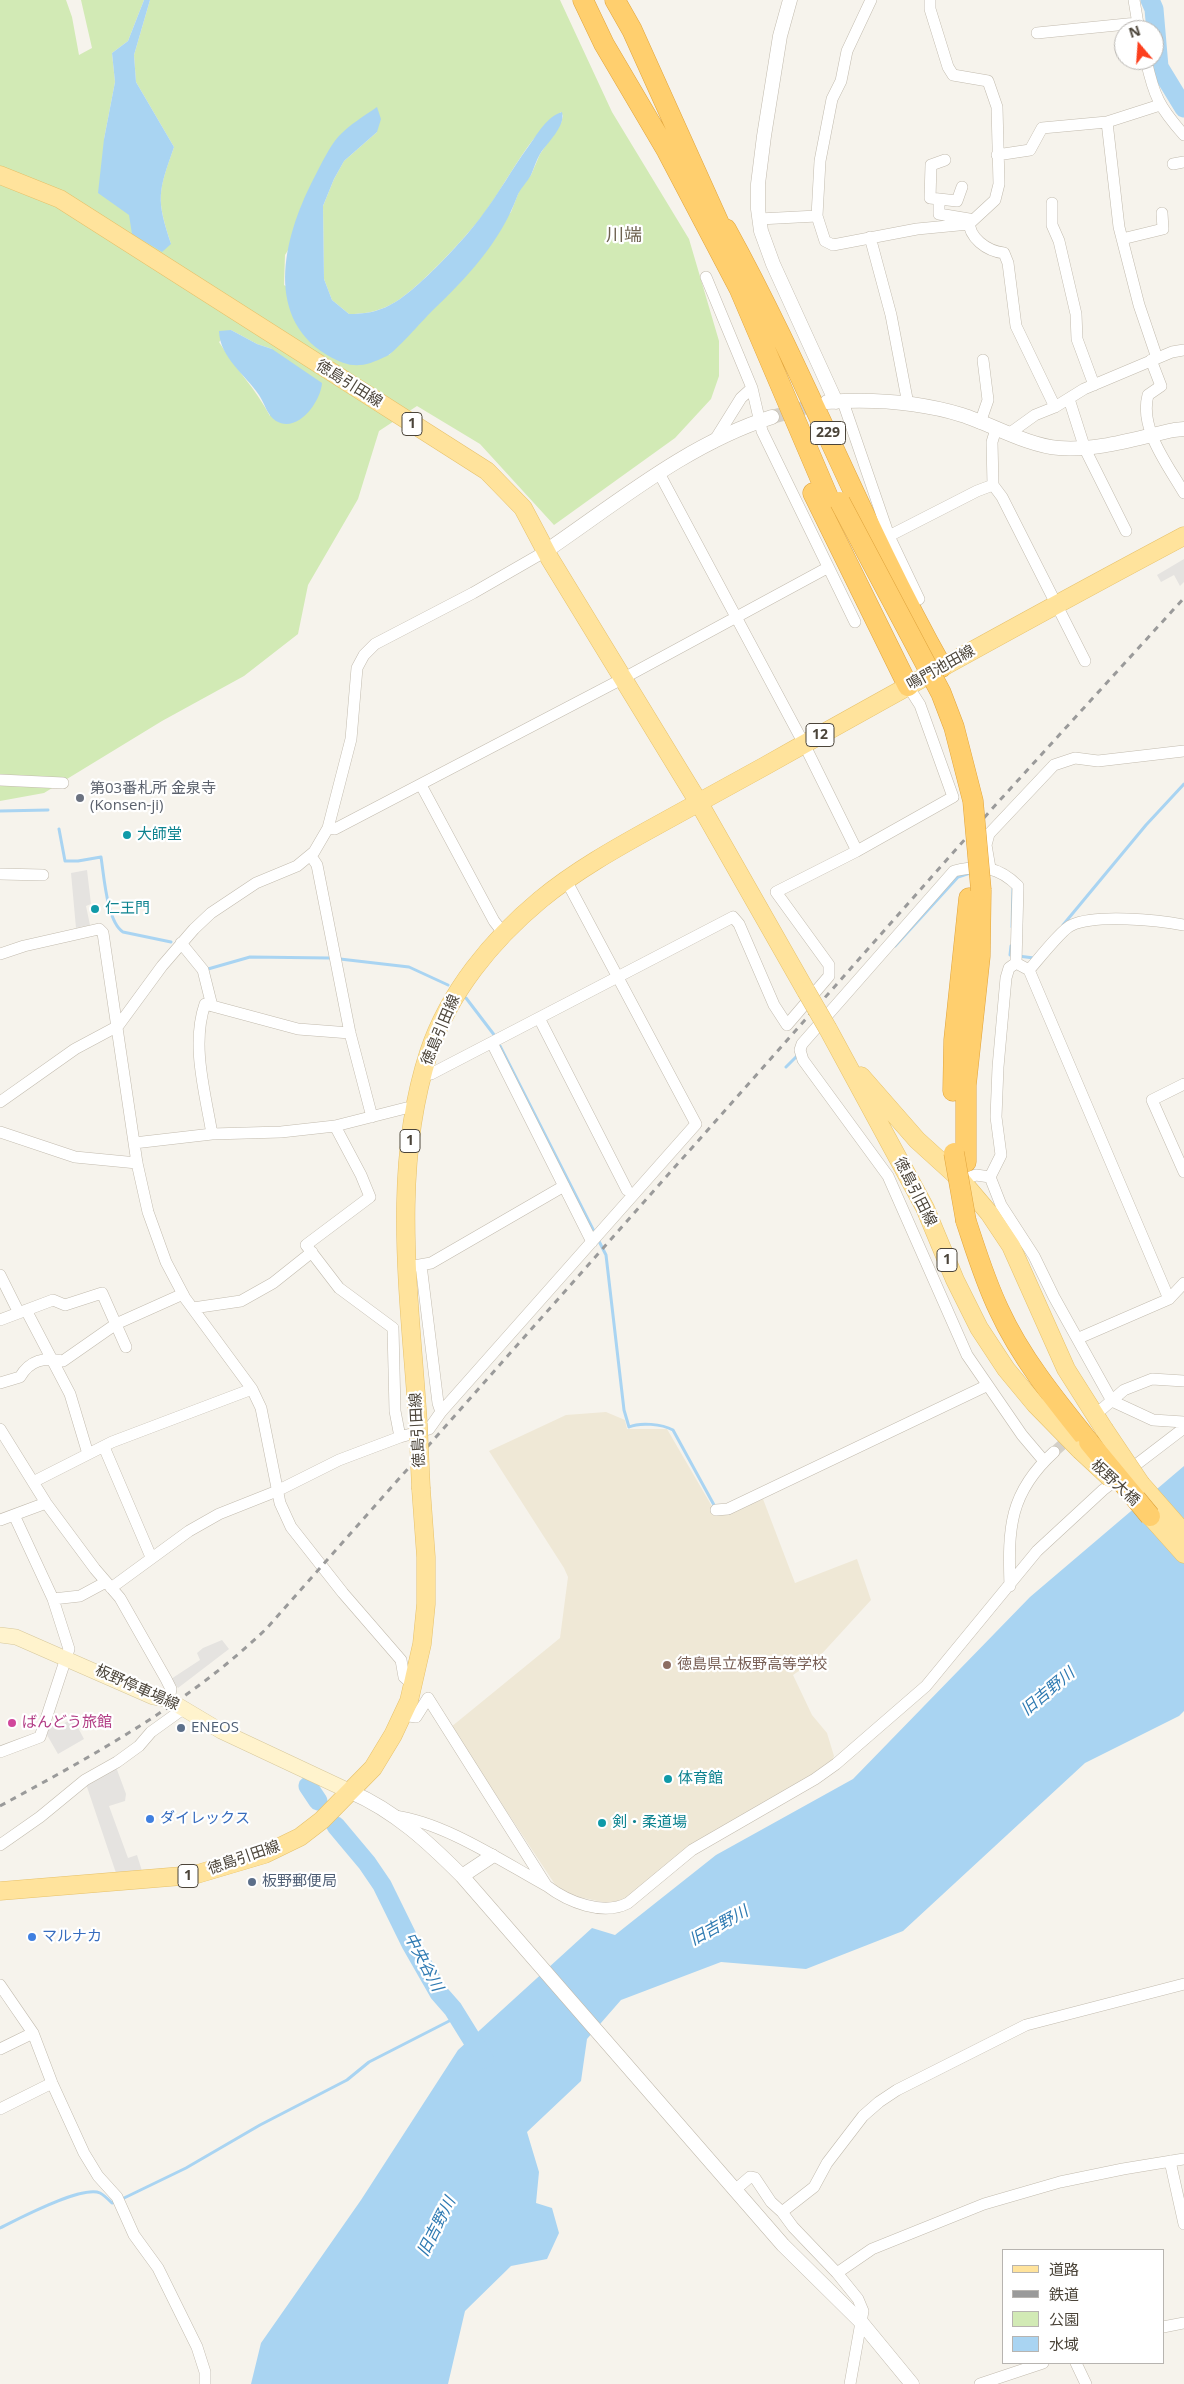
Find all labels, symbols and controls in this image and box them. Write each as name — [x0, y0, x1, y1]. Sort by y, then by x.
north arrow — [1114, 20, 1164, 70]
text: N — [1126, 20, 1143, 42]
district label: 川端 — [606, 225, 642, 247]
street label: 徳島引田線 — [312, 356, 386, 412]
road number: 1 — [402, 412, 422, 436]
road number: 229 — [810, 422, 846, 444]
street label: 鳴門池田線 — [904, 642, 978, 694]
road number: 12 — [806, 724, 834, 746]
place label: 第03番札所 金泉寺 (Konsen-ji) — [90, 780, 216, 815]
marker: 第03番札所 金泉寺 (Konsen-ji) — [74, 792, 86, 804]
place label: 大師堂 — [137, 826, 182, 844]
marker: 大師堂 — [121, 829, 133, 841]
place label: 仁王門 — [105, 900, 150, 918]
marker: 仁王門 — [89, 903, 101, 915]
street label: 徳島引田線 — [418, 992, 464, 1068]
road number: 1 — [400, 1130, 420, 1152]
street label: 徳島引田線 — [890, 1155, 940, 1229]
road number: 1 — [937, 1248, 957, 1272]
street label: 徳島引田線 — [407, 1392, 429, 1468]
street label: 板野大橋 — [1087, 1456, 1143, 1510]
place label: 徳島県立板野高等学校 — [677, 1656, 827, 1674]
marker: 徳島県立板野高等学校 — [661, 1659, 673, 1671]
street label: 板野停車場線 — [92, 1661, 182, 1715]
water label: 旧吉野川 — [1017, 1664, 1079, 1720]
place label: ばんどう旅館 — [22, 1714, 112, 1732]
marker: ばんどう旅館 — [6, 1717, 18, 1729]
place label: ENEOS — [191, 1719, 239, 1737]
marker: ENEOS — [175, 1722, 187, 1734]
place label: 体育館 — [678, 1770, 723, 1788]
marker: 体育館 — [662, 1773, 674, 1785]
place label: ダイレックス — [160, 1810, 250, 1828]
marker: ダイレックス — [144, 1813, 156, 1825]
place label: 剣・柔道場 — [612, 1814, 687, 1832]
marker: 剣・柔道場 — [596, 1817, 608, 1829]
street label: 徳島引田線 — [206, 1837, 282, 1879]
road number: 1 — [178, 1864, 198, 1888]
place label: 板野郵便局 — [262, 1873, 337, 1891]
marker: 板野郵便局 — [246, 1876, 258, 1888]
water label: 旧吉野川 — [686, 1902, 752, 1950]
place label: マルナカ — [42, 1928, 102, 1946]
water label: 中央谷川 — [400, 1929, 446, 1995]
marker: マルナカ — [26, 1931, 38, 1943]
water label: 旧吉野川 — [414, 2194, 460, 2260]
legend — [1002, 2249, 1164, 2364]
text: 道路 — [1049, 2259, 1079, 2279]
text: 鉄道 — [1049, 2284, 1079, 2304]
text: 公園 — [1049, 2309, 1079, 2329]
text: 水域 — [1049, 2334, 1079, 2354]

